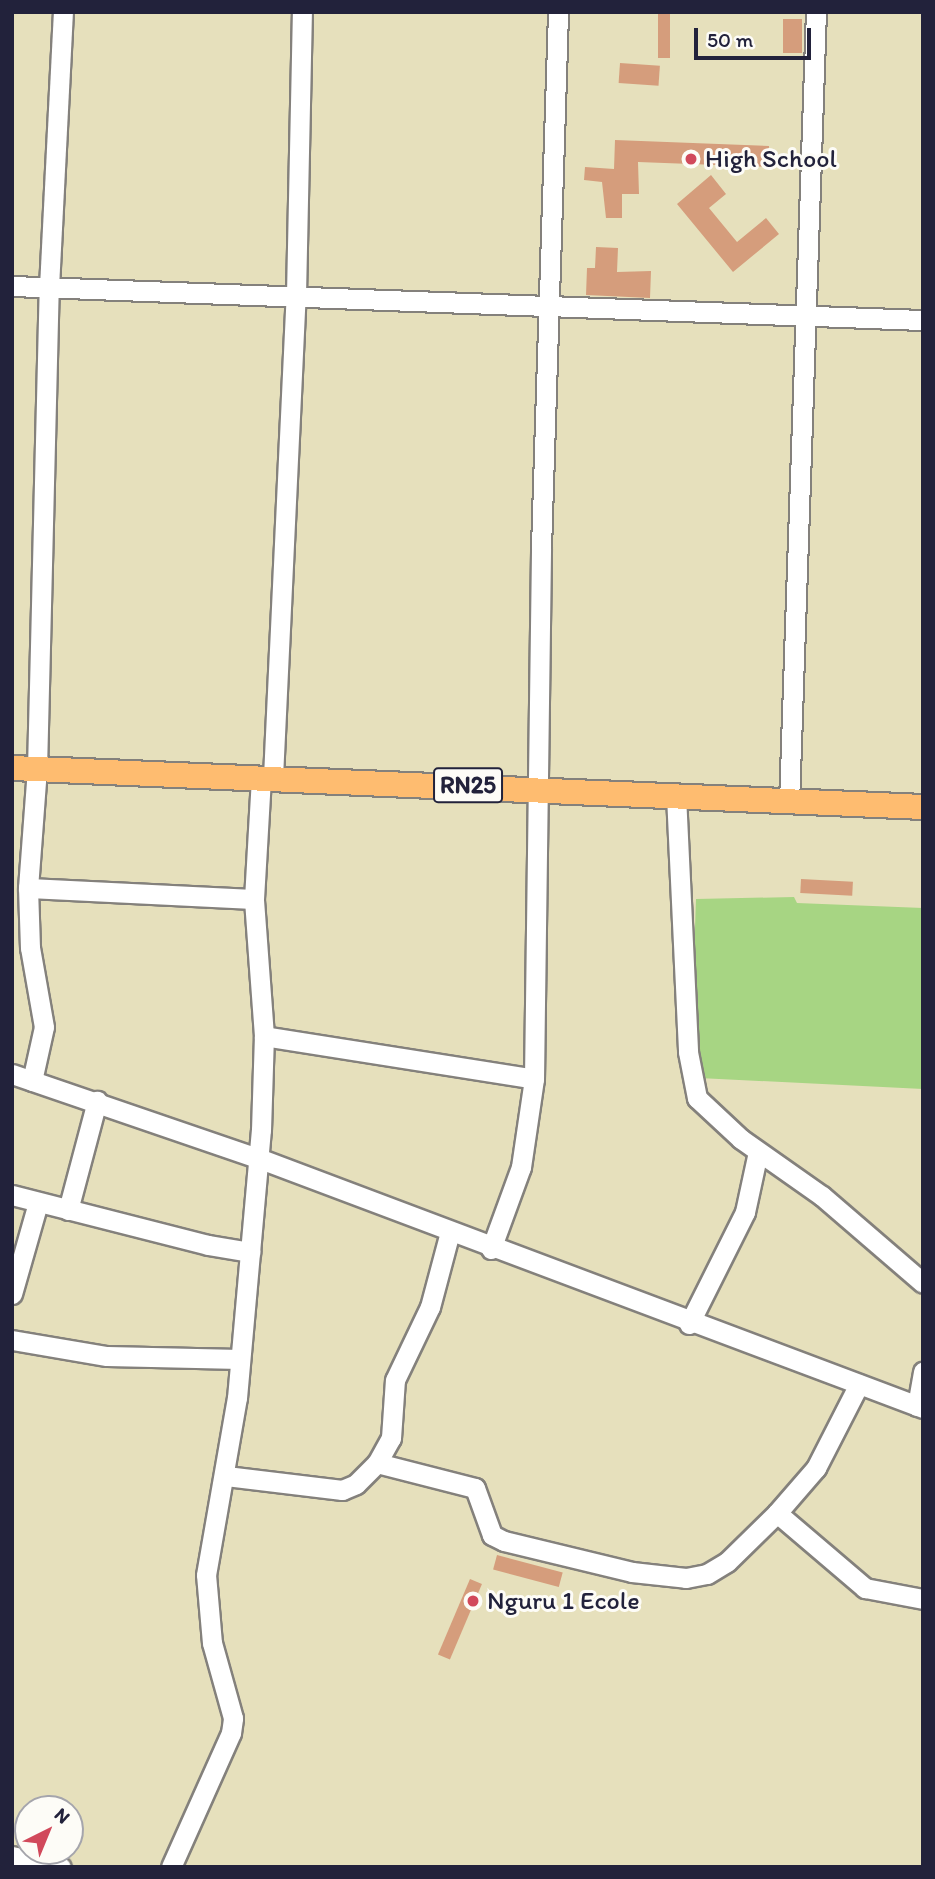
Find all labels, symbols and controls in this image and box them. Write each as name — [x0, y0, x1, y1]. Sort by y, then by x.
scale bar — [697, 14, 814, 58]
text: 50 m — [707, 27, 753, 52]
place label: High School — [705, 143, 836, 175]
marker: High School — [683, 151, 699, 167]
road number: RN25 — [433, 764, 503, 806]
place label: Nguru 1 Ecole — [487, 1585, 640, 1617]
marker: Nguru 1 Ecole — [465, 1593, 481, 1609]
north arrow — [14, 1795, 84, 1865]
text: N — [50, 1803, 75, 1829]

